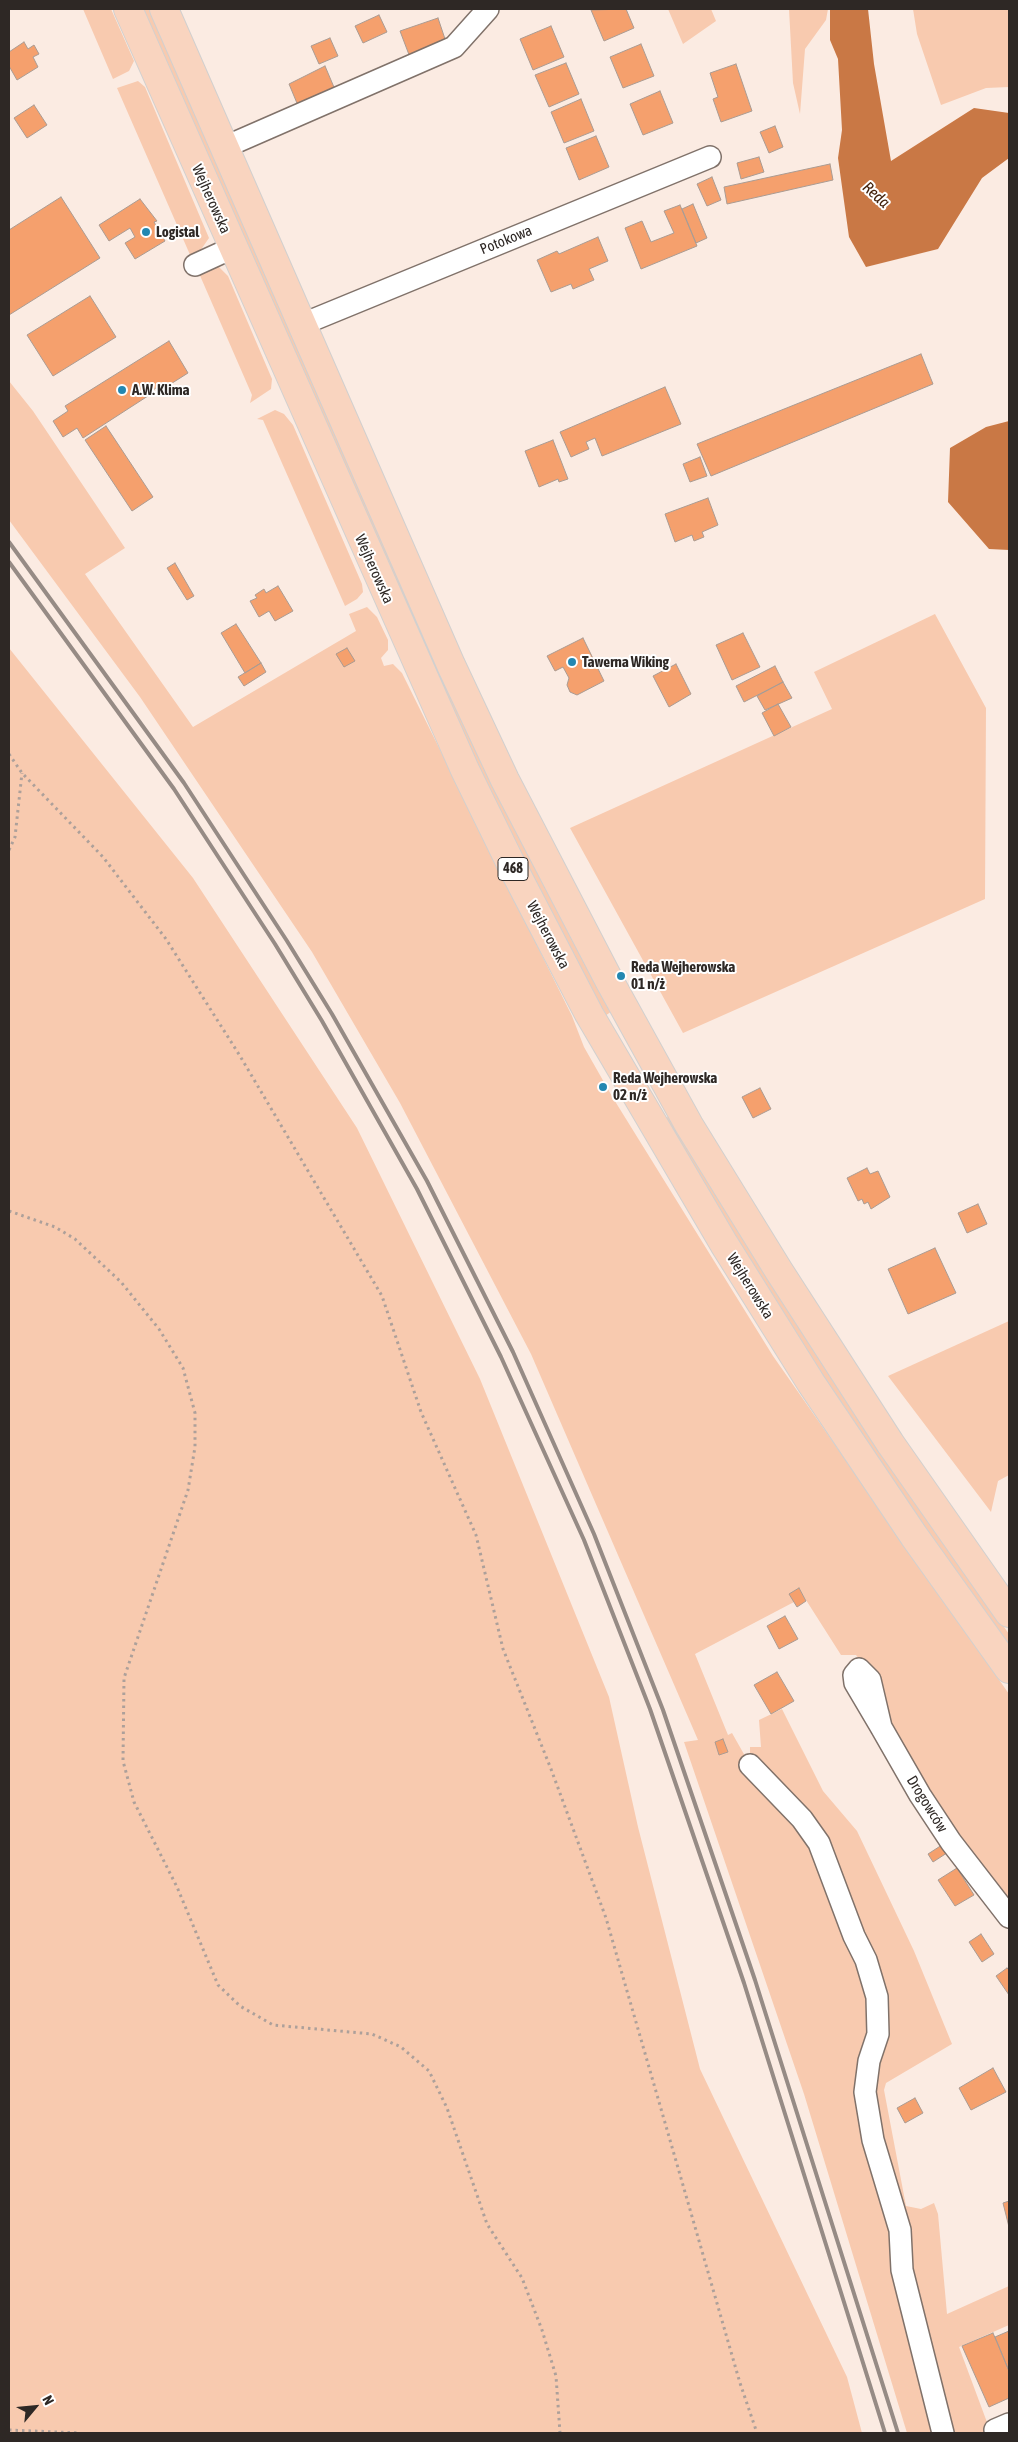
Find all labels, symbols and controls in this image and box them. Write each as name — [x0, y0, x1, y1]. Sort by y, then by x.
street label: Wejherowska — [188, 162, 234, 236]
water label: Reda — [858, 178, 894, 212]
street label: Potokowa — [477, 221, 535, 259]
place label: Logistal — [156, 223, 199, 241]
marker: Logistal — [140, 226, 152, 238]
place label: A.W. Klima — [132, 381, 190, 399]
marker: A.W. Klima — [116, 384, 128, 396]
street label: Wejherowska — [351, 532, 397, 606]
place label: Tawerna Wiking — [582, 653, 669, 671]
marker: Tawerna Wiking — [566, 656, 578, 668]
road number: 468 — [498, 858, 528, 881]
street label: Wejherowska — [523, 898, 573, 972]
place label: Reda Wejherowska 01 n/ż — [631, 958, 735, 993]
marker: Reda Wejherowska 01 n/ż — [615, 970, 627, 982]
place label: Reda Wejherowska 02 n/ż — [613, 1069, 717, 1104]
marker: Reda Wejherowska 02 n/ż — [597, 1081, 609, 1093]
street label: Wejherowska — [723, 1250, 777, 1322]
street label: Drogowców — [903, 1772, 951, 1836]
north arrow — [10, 2382, 60, 2432]
text: N — [39, 2393, 57, 2407]

